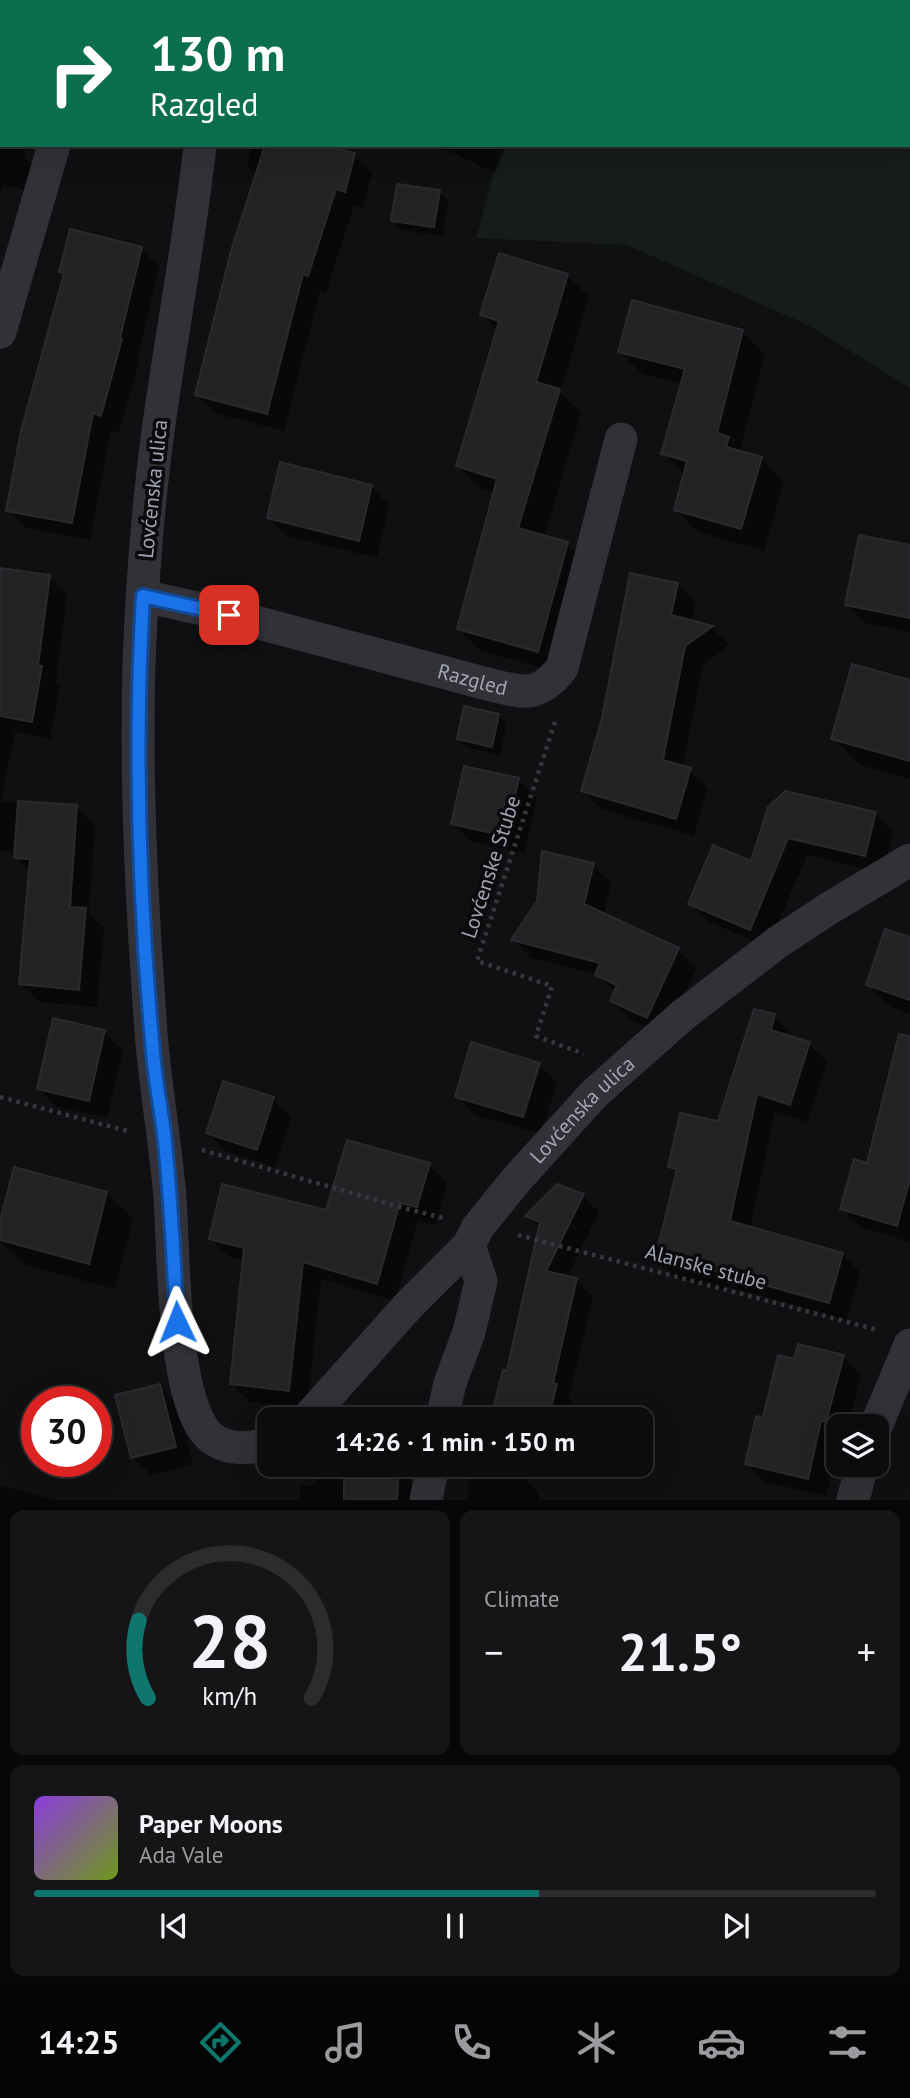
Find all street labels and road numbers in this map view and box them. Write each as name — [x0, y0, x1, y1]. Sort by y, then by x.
street label: Lovćenska ulica — [132, 418, 173, 560]
street label: Razgled — [435, 657, 510, 701]
street label: Lovćenske Stube — [455, 792, 526, 941]
street label: Lovćenska ulica — [524, 1050, 640, 1169]
street label: Alanske stube — [642, 1237, 770, 1296]

